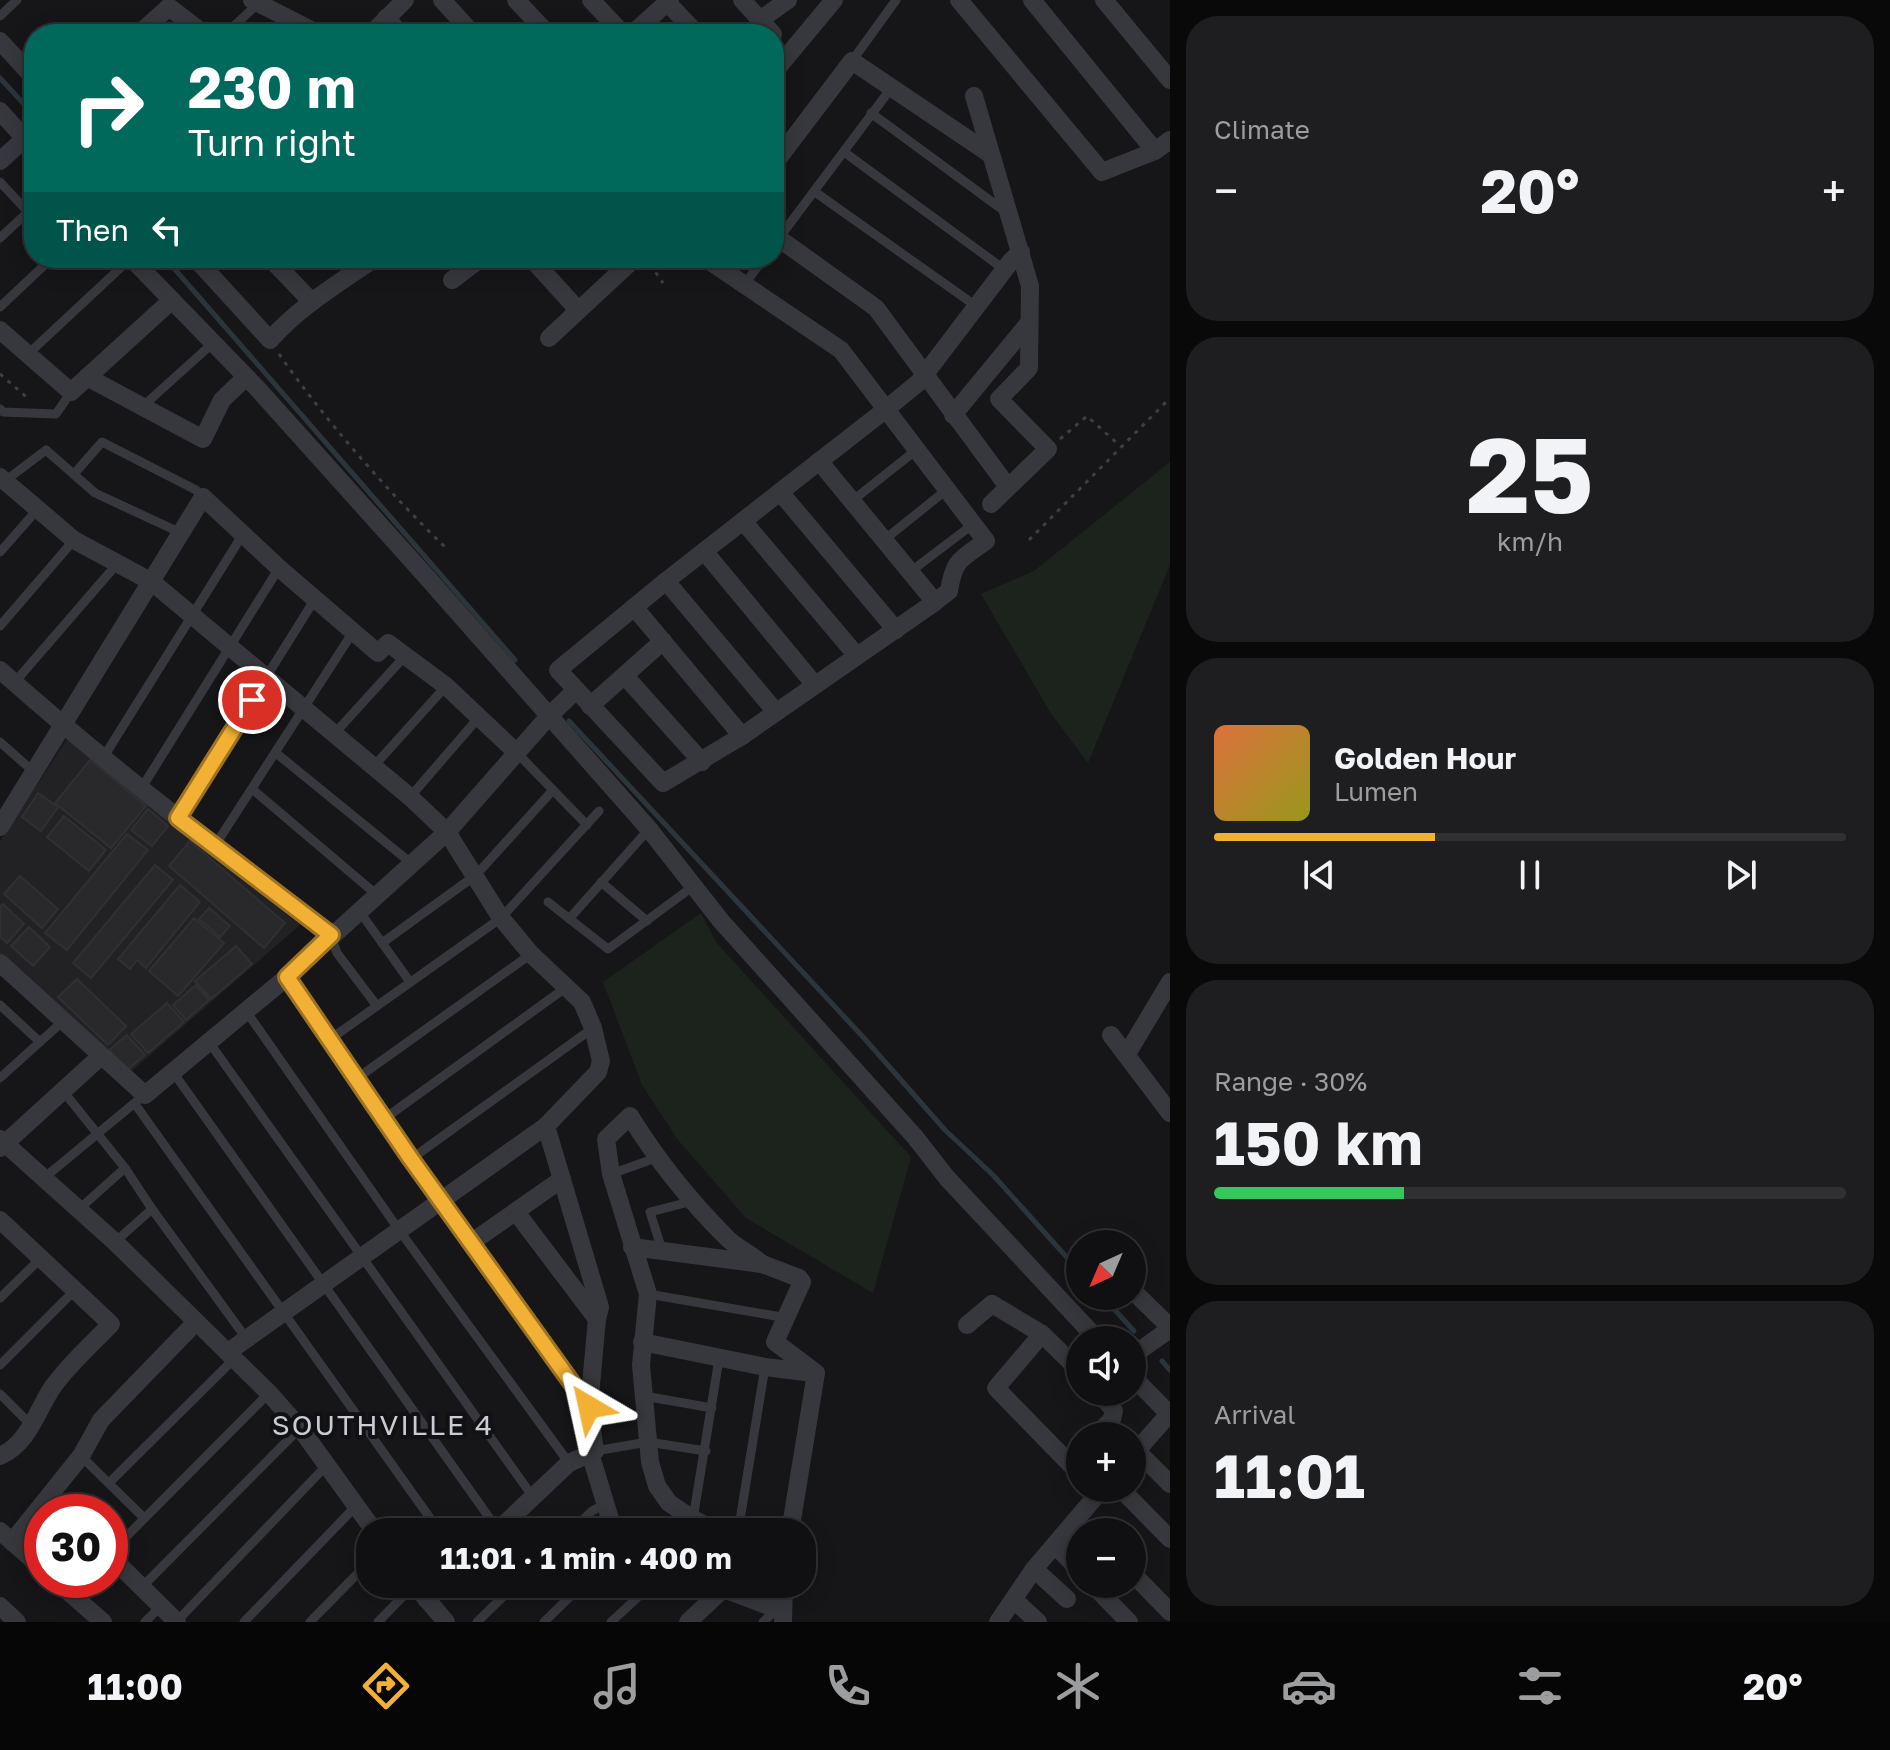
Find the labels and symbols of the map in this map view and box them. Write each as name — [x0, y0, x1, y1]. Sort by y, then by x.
pin — [218, 666, 286, 734]
north arrow — [1066, 1230, 1146, 1310]
position arrow — [547, 1365, 631, 1449]
district label: SOUTHVILLE 4 — [272, 1408, 494, 1441]
speed limit sign: 30 — [24, 1494, 128, 1598]

